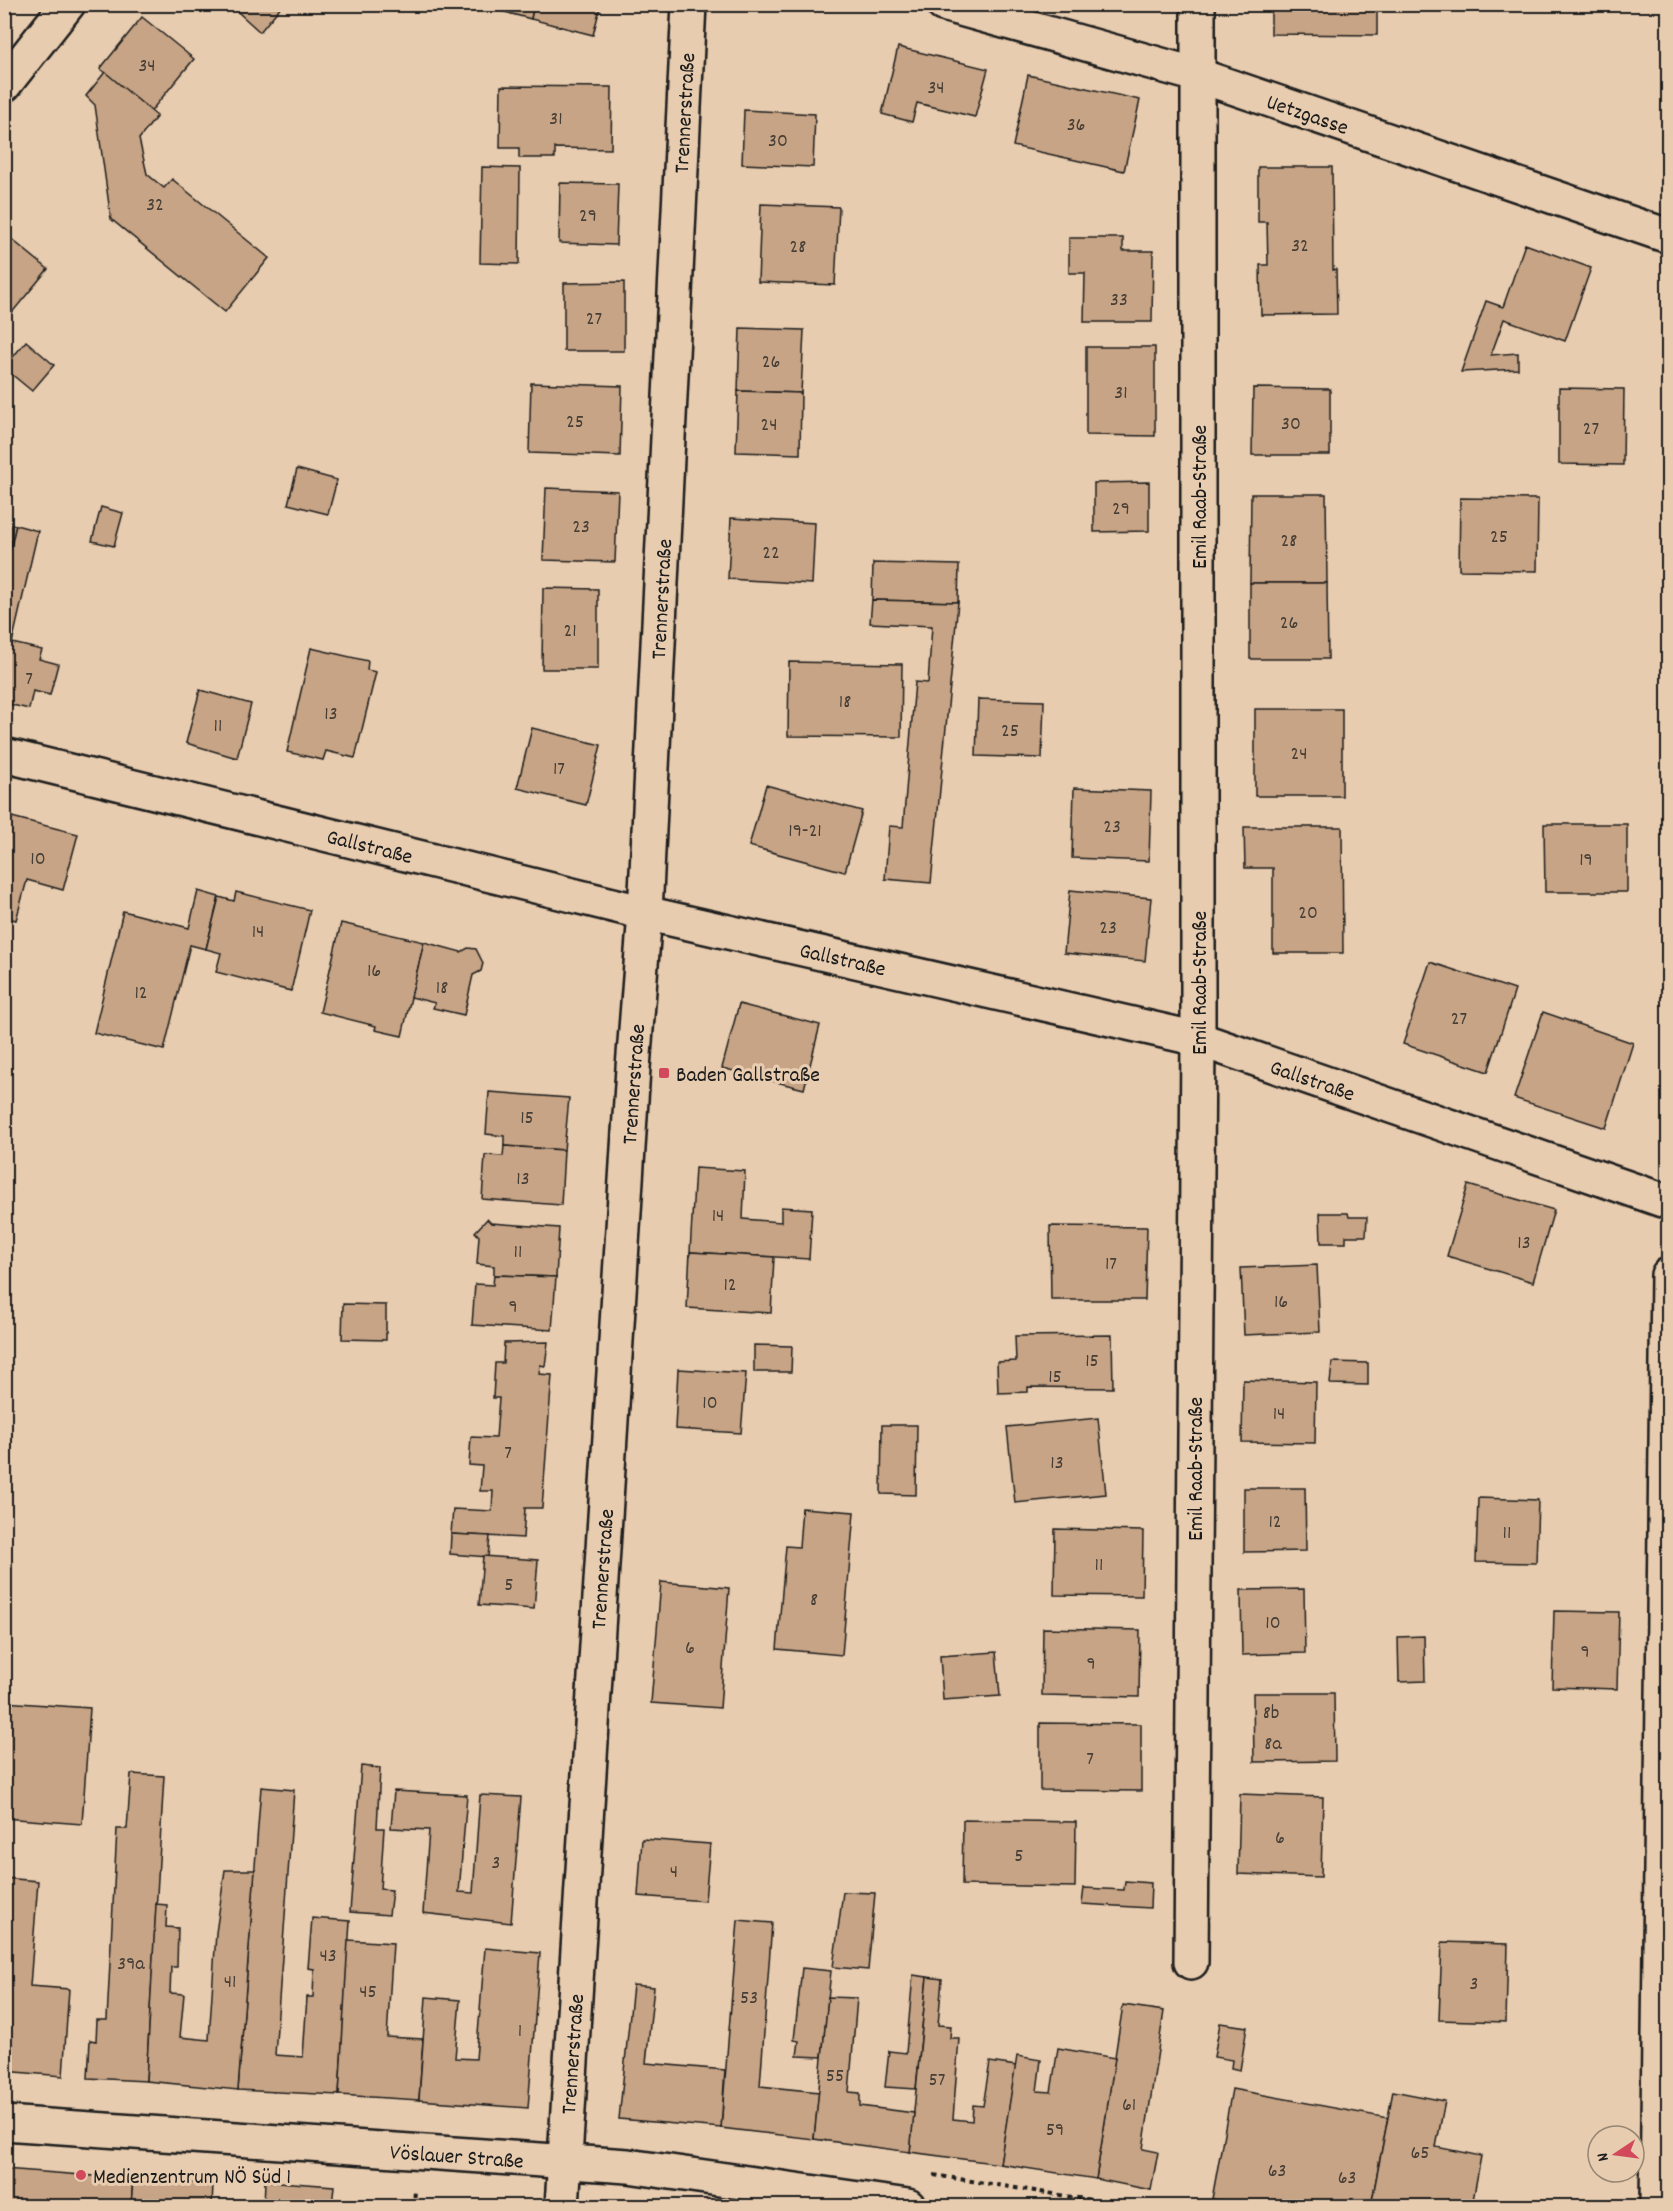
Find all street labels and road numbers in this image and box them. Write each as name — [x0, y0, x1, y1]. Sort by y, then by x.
street label: Trennerstraße — [668, 52, 705, 174]
street label: Uetzgasse — [1262, 88, 1352, 145]
street label: Emil Raab-Straße — [1186, 425, 1217, 569]
street label: Trennerstraße — [645, 538, 682, 660]
street label: Gallstraße — [323, 823, 416, 874]
street label: Emil Raab-Straße — [1186, 911, 1217, 1055]
street label: Gallstraße — [796, 936, 889, 986]
street label: Trennerstraße — [616, 1023, 655, 1146]
street label: Gallstraße — [1265, 1053, 1358, 1111]
street label: Emil Raab-Straße — [1182, 1397, 1213, 1541]
street label: Trennerstraße — [585, 1508, 624, 1631]
street label: Trennerstraße — [555, 1993, 594, 2116]
street label: Vöslauer Straße — [389, 2138, 525, 2179]

